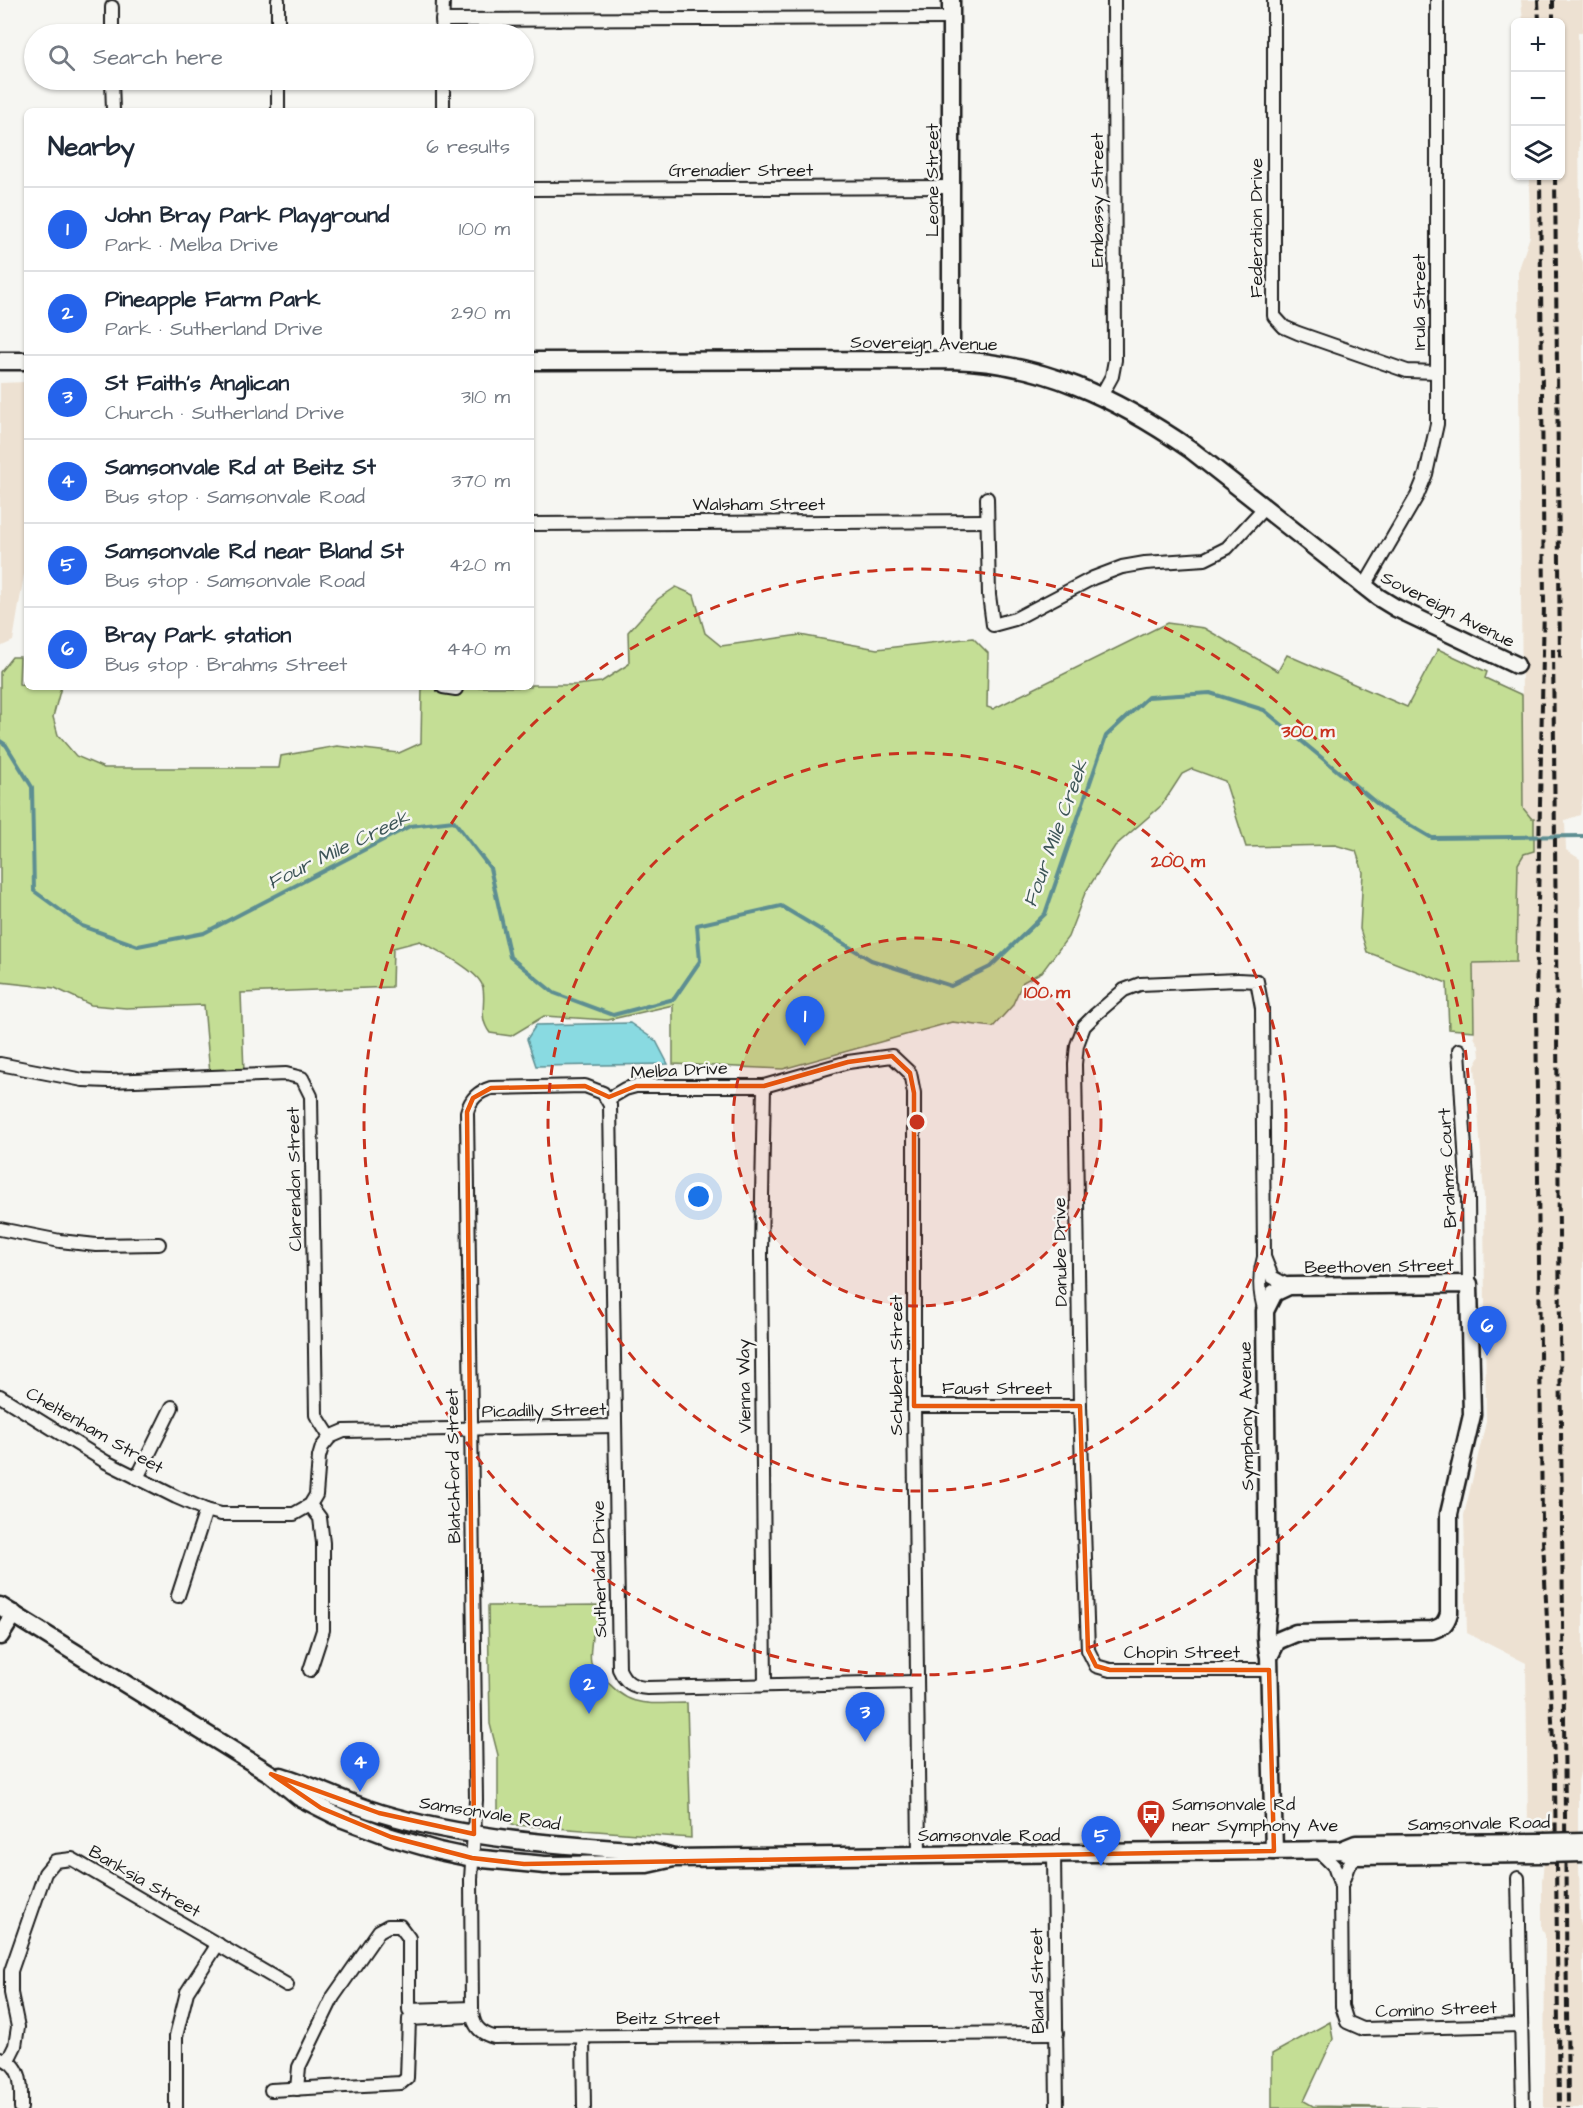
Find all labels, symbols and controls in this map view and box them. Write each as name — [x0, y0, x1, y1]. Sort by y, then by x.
map controls — [1511, 18, 1565, 180]
button: + — [1511, 18, 1565, 72]
search box — [24, 24, 534, 90]
icon: search — [45, 41, 78, 74]
text: Search here — [93, 42, 223, 73]
button: − — [1511, 72, 1565, 126]
street label: Leone Street — [920, 122, 945, 237]
button: layers — [1511, 126, 1565, 180]
text: Nearby — [48, 129, 135, 165]
street label: Embassy Street — [1085, 132, 1111, 267]
text: 6 results — [426, 133, 510, 161]
street label: Grenadier Street — [669, 158, 814, 183]
street label: Federation Drive — [1244, 158, 1269, 298]
text: John Bray Park Playground — [105, 200, 389, 231]
text: 1 — [66, 215, 69, 243]
text: 100 m — [459, 215, 510, 243]
text: Park · Melba Drive — [105, 231, 278, 259]
street label: Irula Street — [1407, 253, 1432, 350]
text: Pineapple Farm Park — [105, 284, 321, 315]
text: 2 — [62, 299, 73, 327]
text: 290 m — [451, 299, 510, 327]
text: Park · Sutherland Drive — [105, 315, 323, 343]
street label: Sovereign Avenue — [850, 330, 998, 358]
text: St Faith's Anglican — [105, 368, 289, 399]
text: 3 — [62, 383, 73, 411]
text: 310 m — [461, 383, 510, 411]
text: Church · Sutherland Drive — [105, 399, 344, 427]
text: Samsonvale Rd at Beitz St — [105, 452, 376, 483]
text: 4 — [61, 467, 74, 495]
text: 370 m — [451, 467, 510, 495]
text: Bus stop · Samsonvale Road — [105, 483, 365, 511]
street label: Walsham Street — [693, 492, 826, 517]
text: Samsonvale Rd near Bland St — [105, 536, 404, 567]
text: 5 — [60, 551, 75, 579]
text: 420 m — [449, 551, 510, 579]
street label: Sovereign Avenue — [1376, 565, 1519, 655]
text: Bus stop · Samsonvale Road — [105, 567, 365, 595]
text: Bray Park station — [105, 620, 291, 651]
text: 6 — [61, 635, 74, 663]
text: 440 m — [447, 635, 510, 663]
text: Bus stop · Brahms Street — [105, 651, 347, 679]
text: 300 m — [1280, 719, 1336, 744]
water label: Four Mile Creek — [1016, 755, 1096, 911]
water label: Four Mile Creek — [263, 803, 415, 896]
text: 200 m — [1150, 849, 1206, 874]
text: 100 m — [1024, 980, 1071, 1005]
pin: 1 — [786, 996, 824, 1046]
street label: Melba Drive — [630, 1055, 729, 1086]
street label: Clarendon Street — [281, 1106, 308, 1251]
street label: Brahms Court — [1432, 1107, 1463, 1229]
centre of rings — [907, 1112, 927, 1132]
your location — [684, 1182, 713, 1211]
street label: Danube Drive — [1047, 1197, 1074, 1307]
street label: Beethoven Street — [1304, 1253, 1455, 1280]
street label: Schubert Street — [884, 1294, 909, 1435]
pin: 6 — [1468, 1306, 1506, 1356]
street label: Vienna Way — [731, 1339, 759, 1433]
street label: Symphony Avenue — [1233, 1341, 1261, 1491]
street label: Faust Street — [942, 1376, 1053, 1401]
street label: Cheltenham Street — [21, 1381, 169, 1480]
street label: Blatchford Street — [440, 1388, 467, 1544]
street label: Picadilly Street — [481, 1397, 607, 1425]
street label: Sutherland Drive — [586, 1500, 613, 1638]
street label: Chopin Street — [1124, 1640, 1241, 1665]
pin: 2 — [570, 1664, 608, 1714]
pin: 3 — [846, 1692, 884, 1742]
pin: 4 — [340, 1742, 380, 1792]
street label: Samsonvale Road — [418, 1790, 562, 1837]
place label: Samsonvale Rd near Symphony Ave — [1172, 1792, 1338, 1839]
bus stop icon: Samsonvale Rd near Symphony Ave — [1135, 1798, 1167, 1840]
street label: Samsonvale Road — [1408, 1810, 1550, 1837]
pin: 5 — [1082, 1816, 1120, 1866]
street label: Samsonvale Road — [918, 1823, 1060, 1848]
street label: Banksia Street — [84, 1839, 206, 1924]
street label: Bland Street — [1024, 1927, 1051, 2034]
street label: Comino Street — [1375, 1995, 1498, 2024]
street label: Beitz Street — [616, 2006, 721, 2031]

